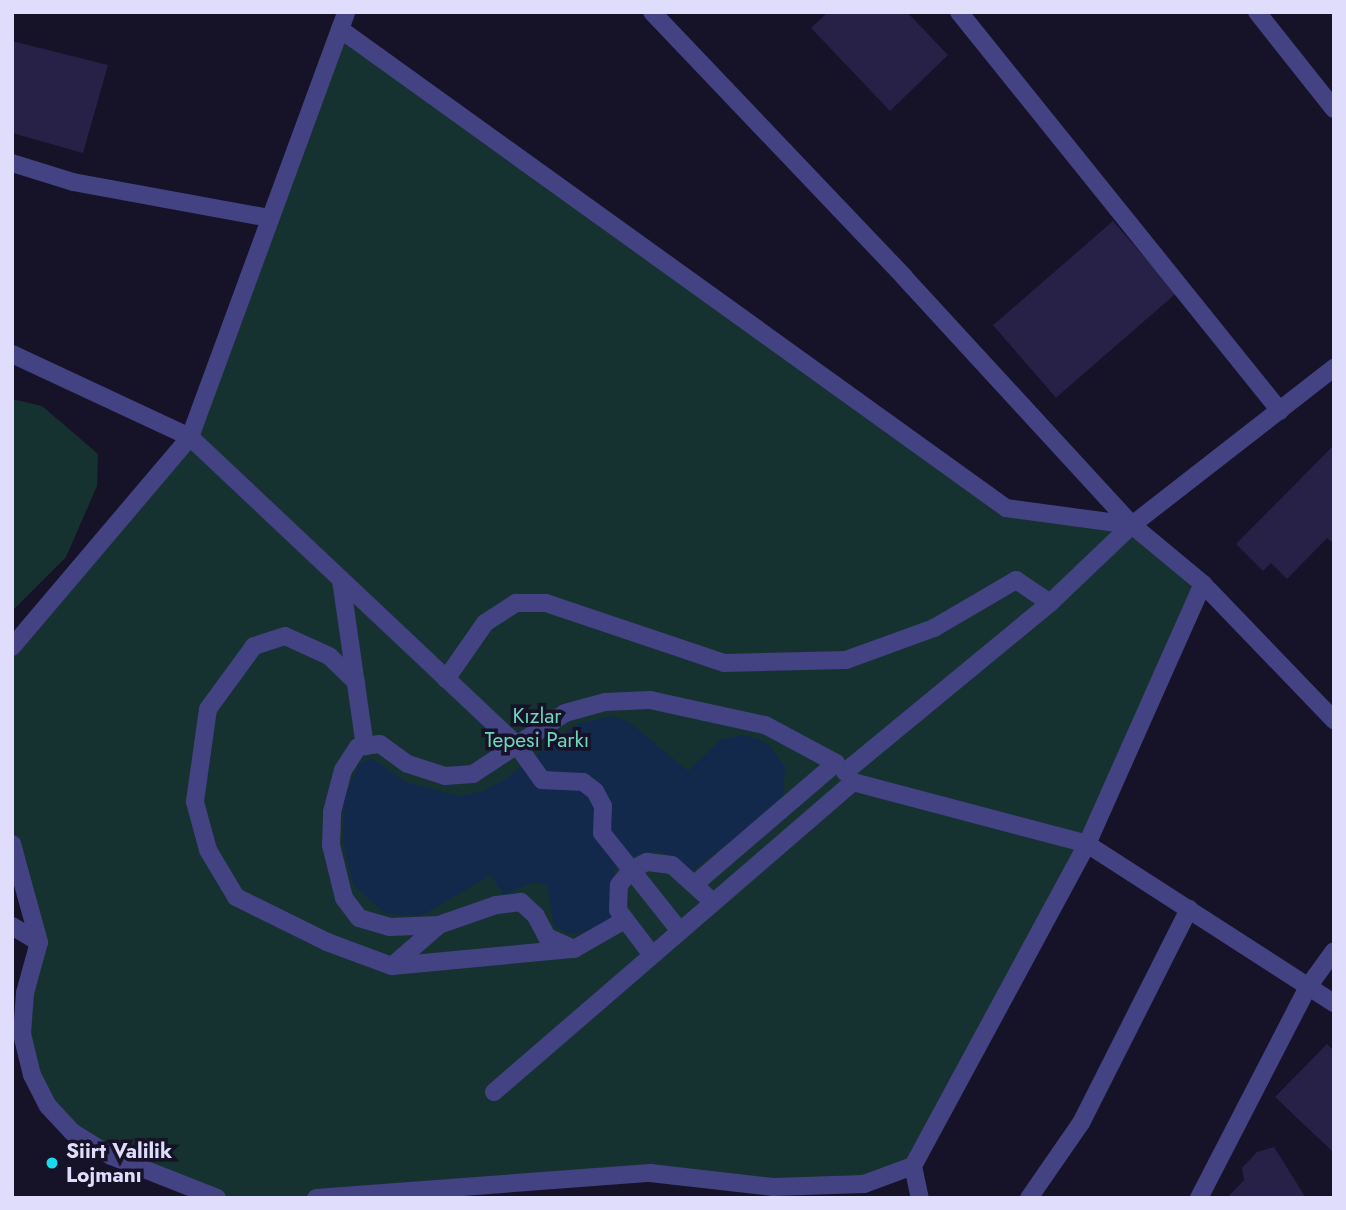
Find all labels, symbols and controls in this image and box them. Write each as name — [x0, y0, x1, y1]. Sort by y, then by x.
park label: Kızlar Tepesi Parkı — [485, 703, 589, 753]
place label: Siirt Valilik Lojmanı — [66, 1138, 172, 1188]
marker: Siirt Valilik Lojmanı — [44, 1155, 60, 1171]

